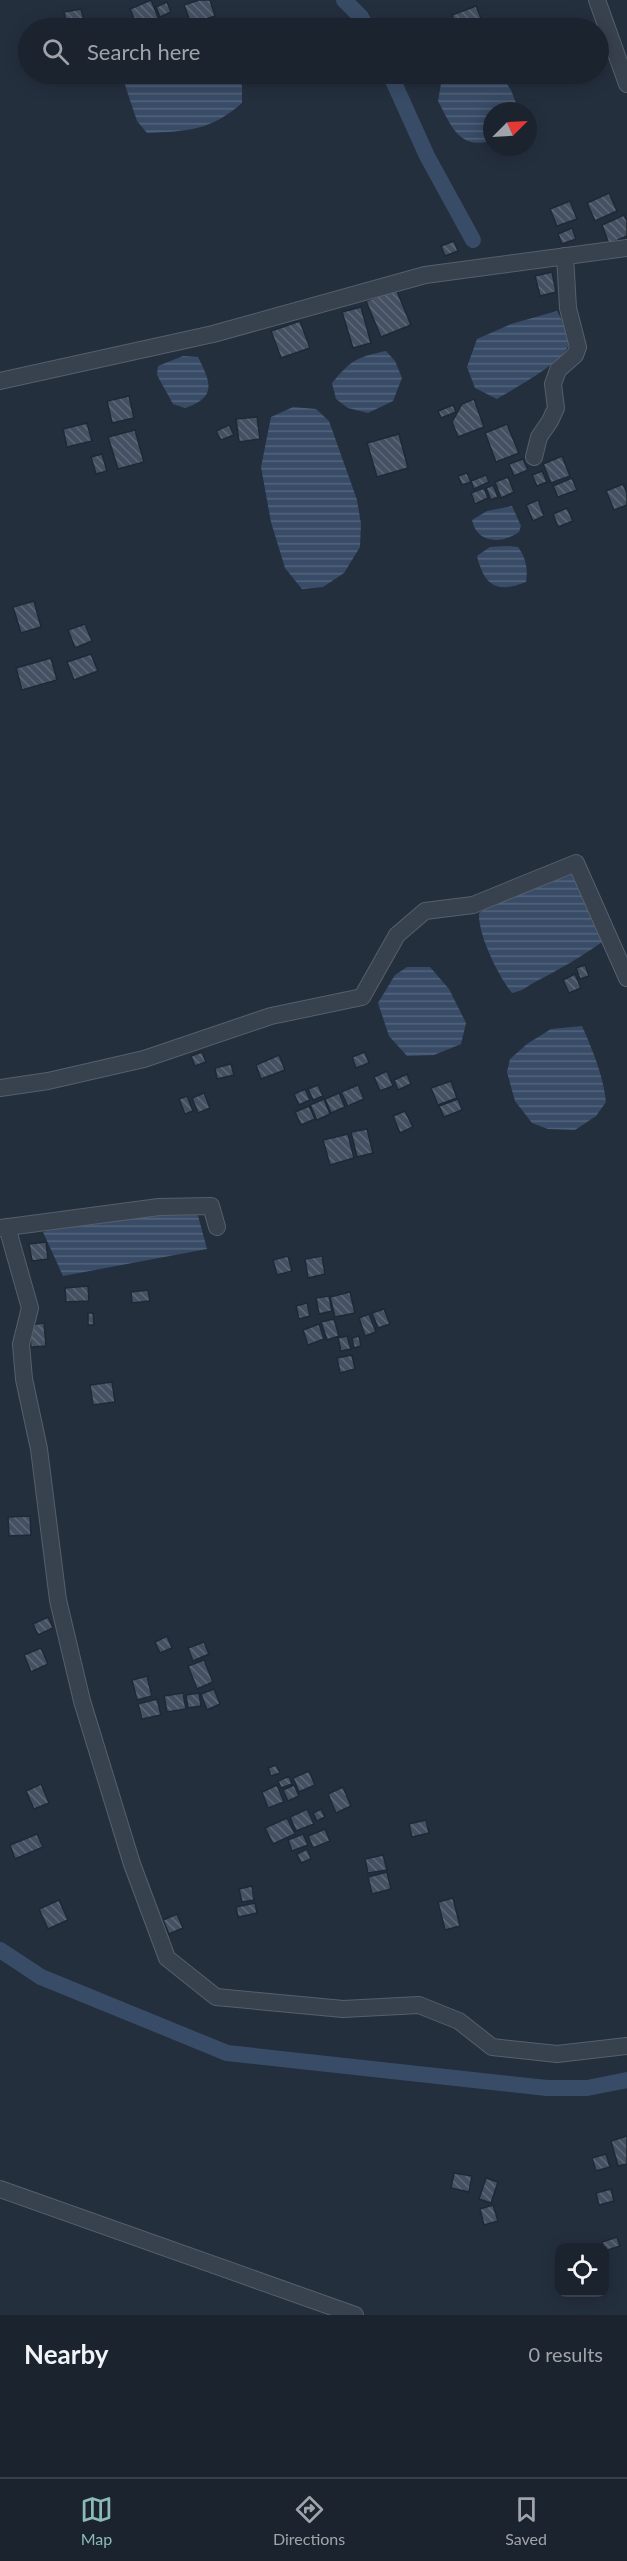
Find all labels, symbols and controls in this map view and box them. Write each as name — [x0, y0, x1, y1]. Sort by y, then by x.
search box — [18, 18, 609, 84]
icon: search — [39, 35, 72, 68]
text: Search here — [87, 38, 200, 65]
north arrow — [483, 102, 537, 156]
map controls — [555, 2243, 609, 2297]
button: locate — [555, 2243, 609, 2297]
text: Nearby — [24, 2338, 109, 2370]
text: 0 results — [528, 2342, 603, 2366]
tab: Map — [80, 2493, 113, 2548]
tab: Directions — [273, 2493, 345, 2548]
tab: Saved — [505, 2493, 547, 2548]

